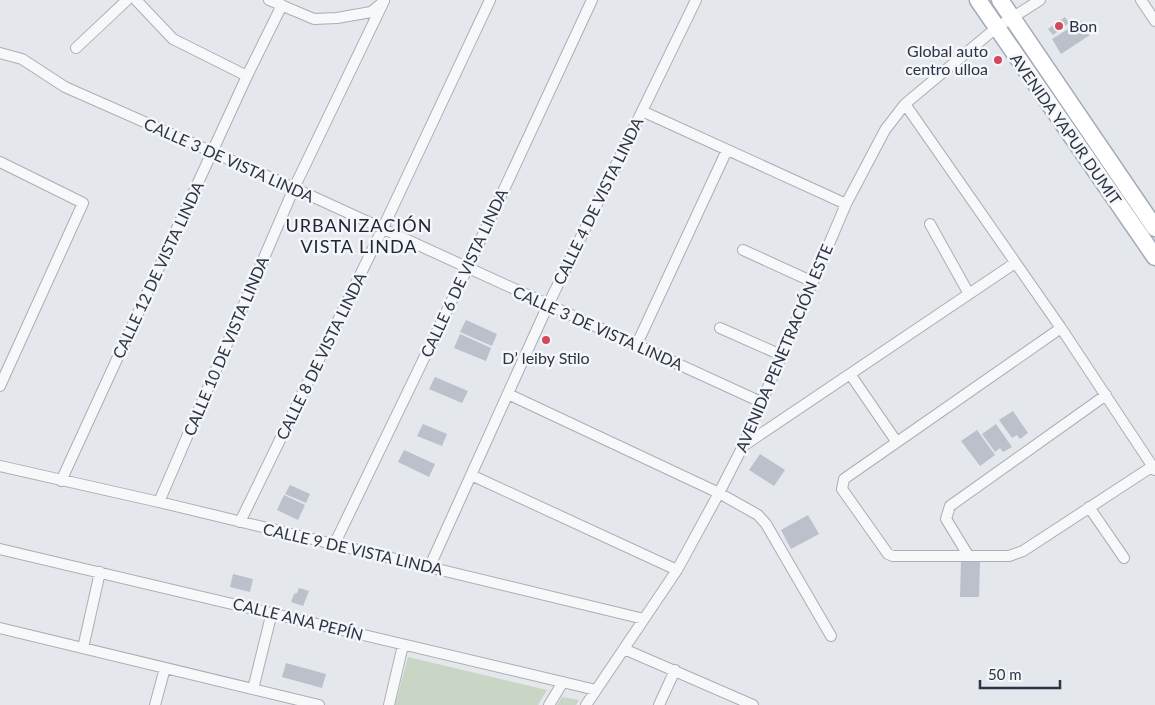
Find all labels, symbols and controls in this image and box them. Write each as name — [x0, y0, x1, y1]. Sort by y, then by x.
place label: Bon — [1069, 16, 1097, 35]
marker: Bon — [1053, 20, 1065, 32]
place label: Global auto centro ulloa — [905, 41, 988, 78]
street label: AVENIDA YAPUR DUMIT — [1007, 49, 1126, 208]
marker: Global auto centro ulloa — [992, 54, 1004, 66]
street label: CALLE 3 DE VISTA LINDA — [141, 113, 317, 206]
street label: CALLE 4 DE VISTA LINDA — [549, 114, 646, 288]
street label: CALLE 12 DE VISTA LINDA — [108, 178, 207, 361]
street label: CALLE 6 DE VISTA LINDA — [416, 185, 511, 360]
district label: URBANIZACIÓN VISTA LINDA — [286, 214, 432, 257]
street label: AVENIDA PENETRACIÓN ESTE — [731, 241, 836, 455]
street label: CALLE 10 DE VISTA LINDA — [179, 253, 272, 438]
street label: CALLE 8 DE VISTA LINDA — [272, 269, 369, 443]
street label: CALLE 3 DE VISTA LINDA — [510, 281, 686, 374]
marker: D’ leiby Stilo — [540, 334, 552, 346]
place label: D’ leiby Stilo — [502, 348, 590, 367]
street label: CALLE 9 DE VISTA LINDA — [261, 519, 445, 578]
street label: CALLE ANA PEPÍN — [231, 593, 365, 644]
scale bar — [980, 658, 1060, 690]
text: 50 m — [988, 665, 1022, 683]

